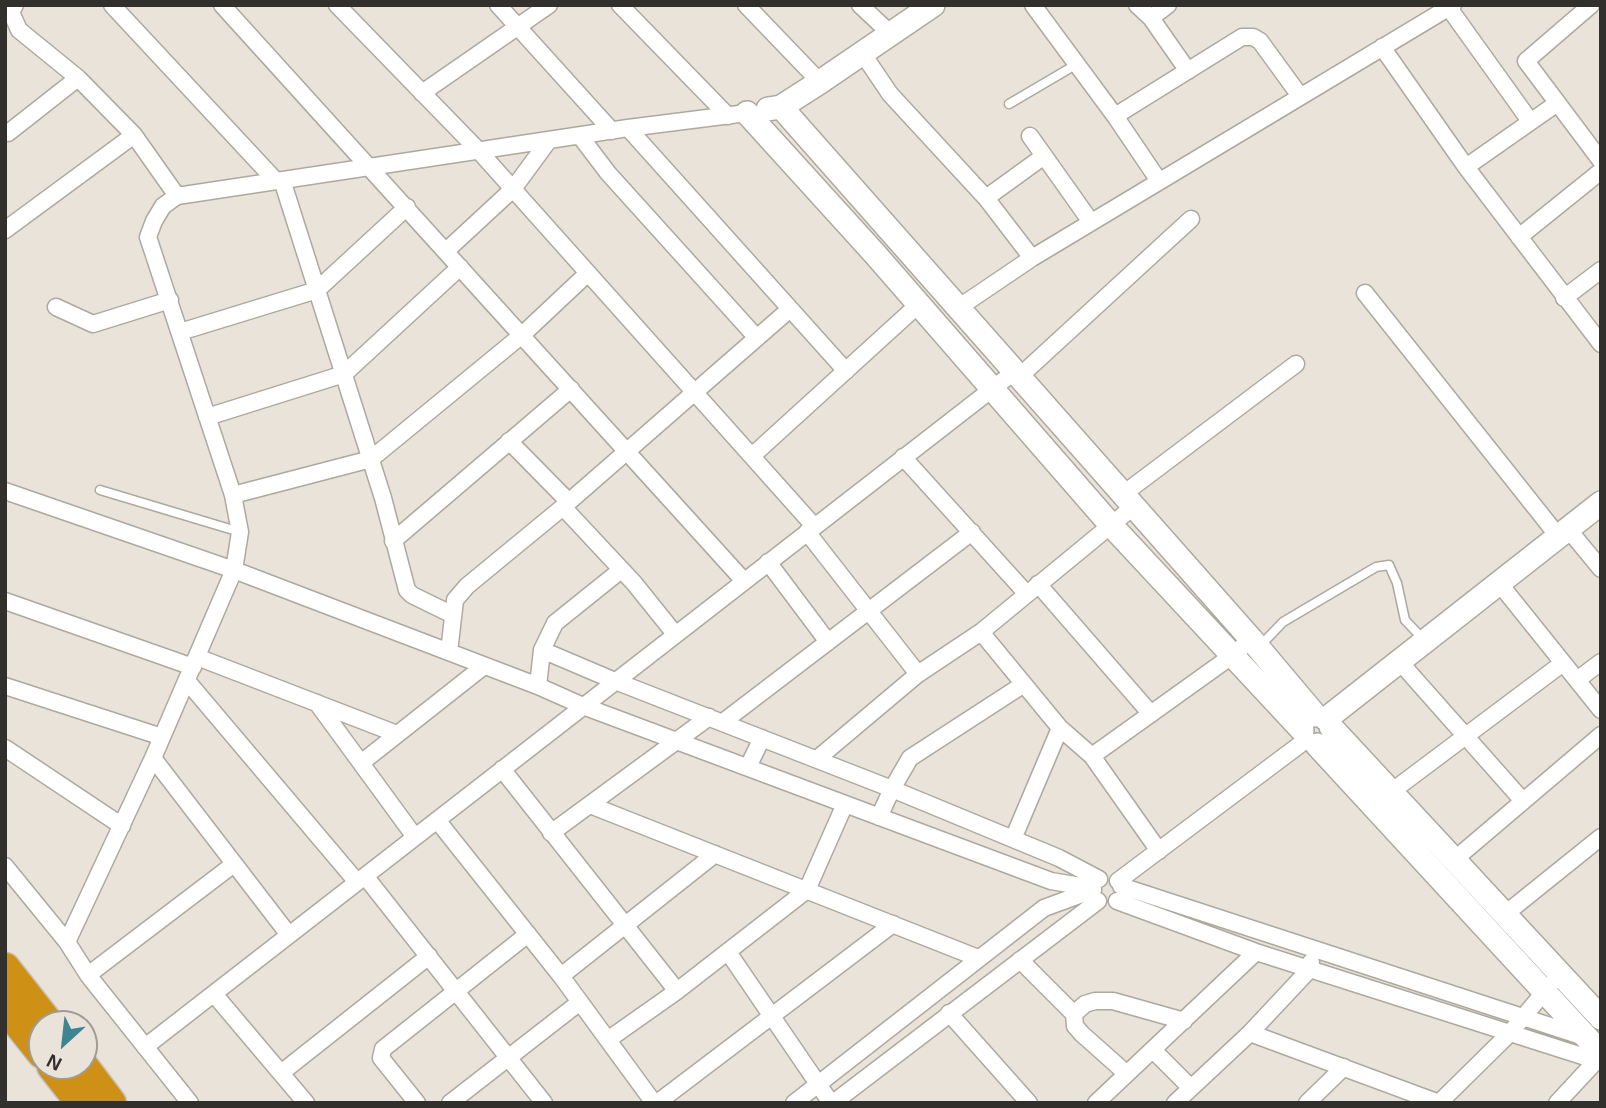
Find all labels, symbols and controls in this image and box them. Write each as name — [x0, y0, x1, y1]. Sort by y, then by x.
north arrow — [28, 1010, 98, 1080]
text: N — [43, 1050, 65, 1075]

